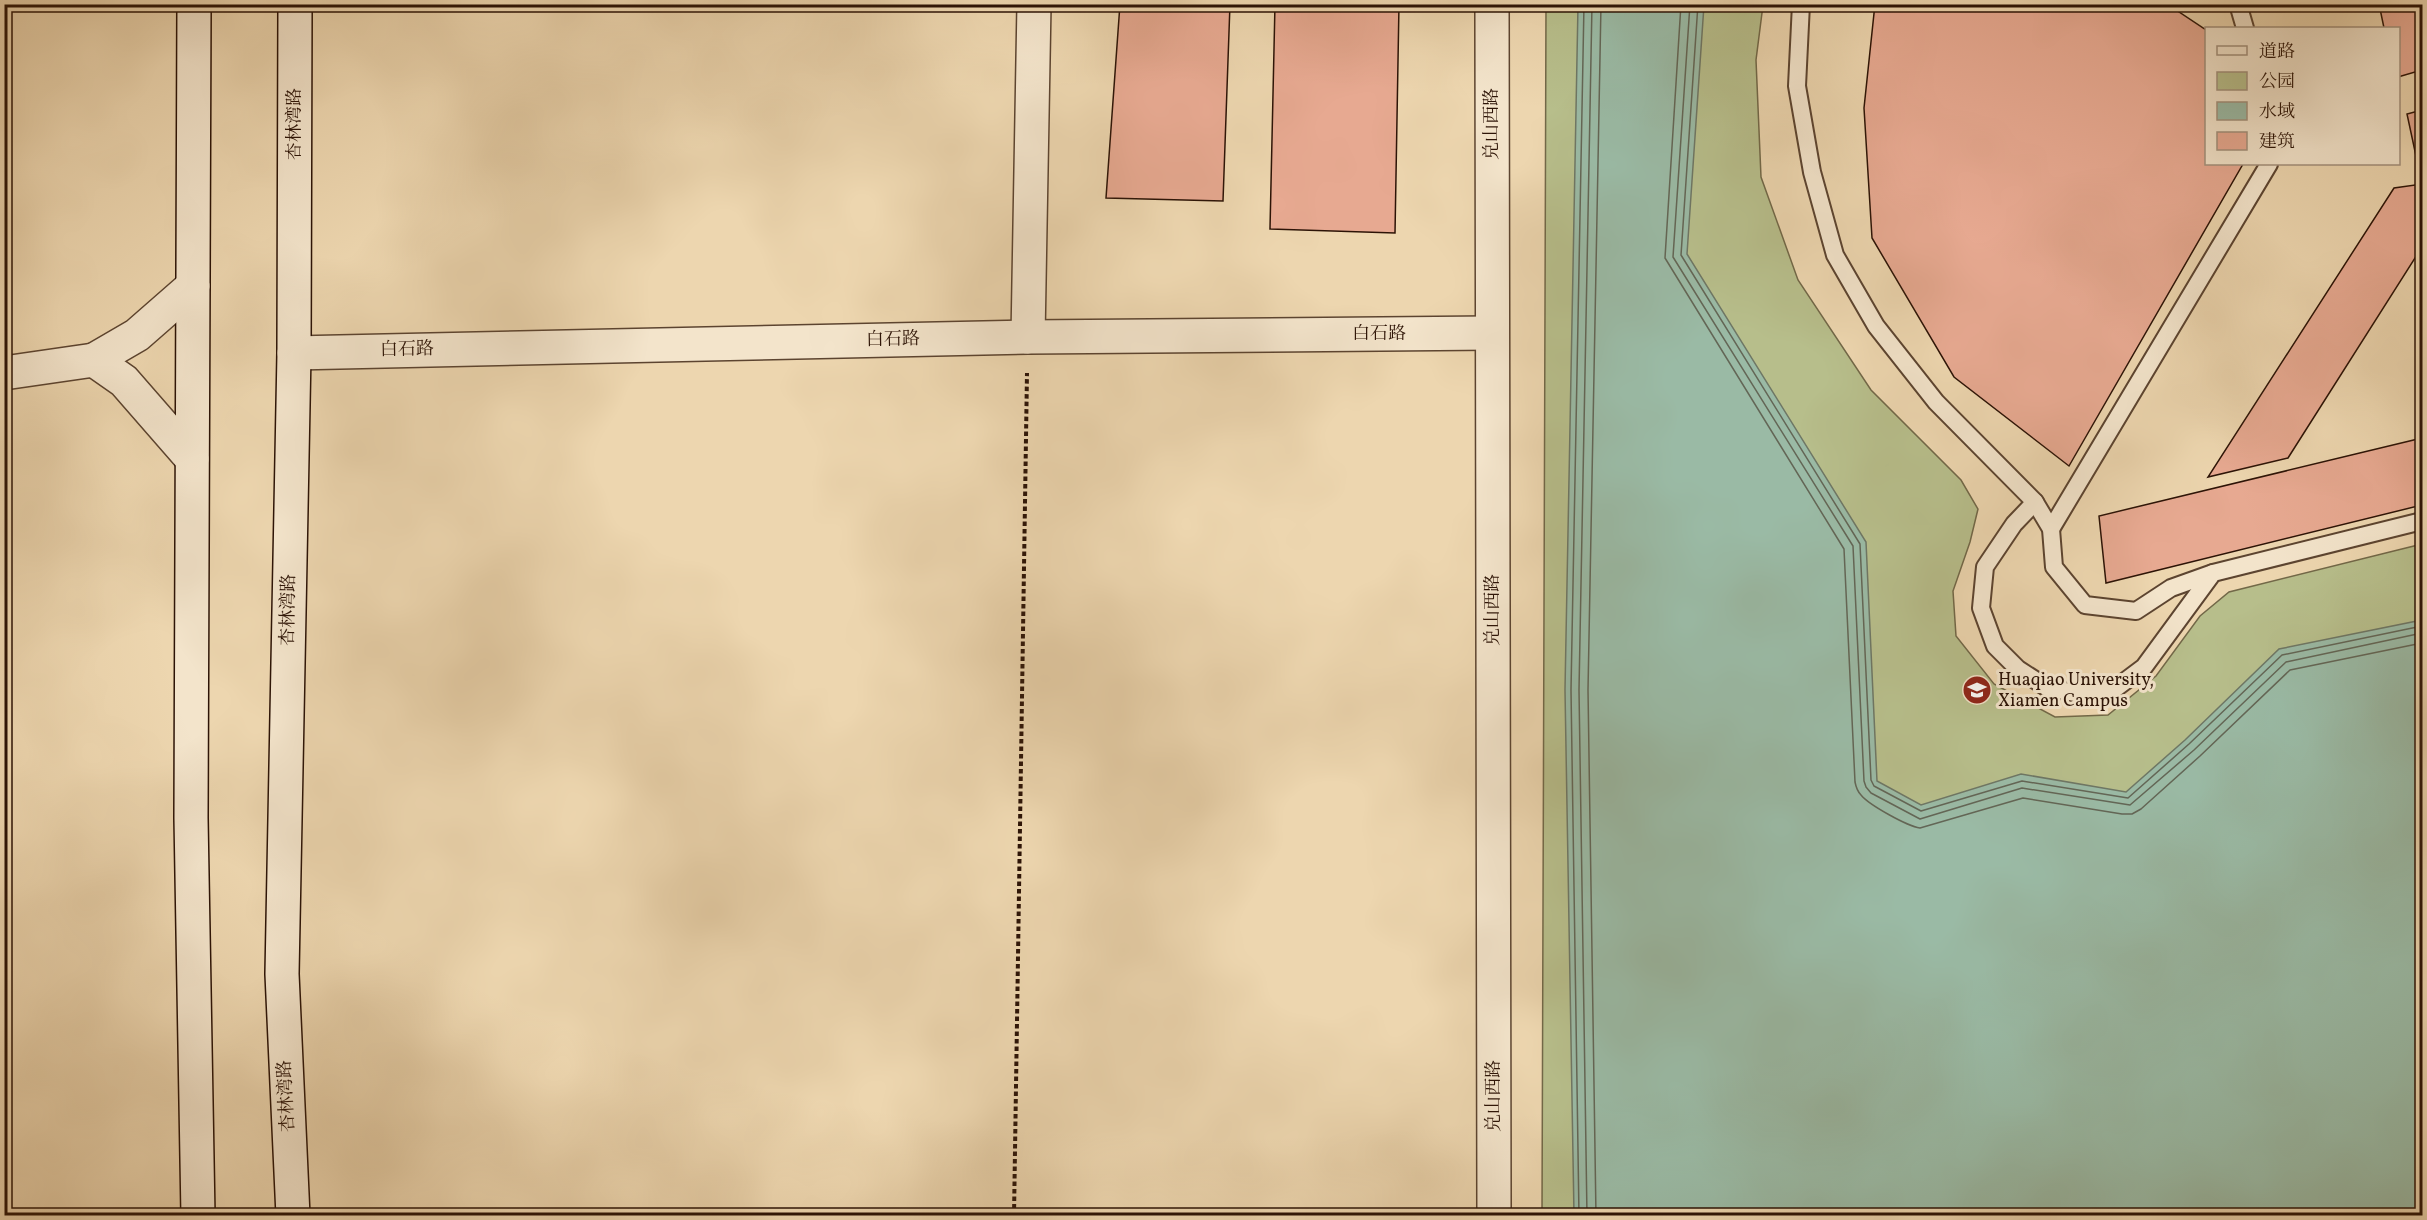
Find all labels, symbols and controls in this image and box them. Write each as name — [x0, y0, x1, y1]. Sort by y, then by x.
legend — [2205, 27, 2400, 165]
text: 道路 — [2259, 40, 2295, 65]
text: 公园 — [2259, 70, 2295, 95]
street label: 杏林湾路 — [283, 88, 308, 160]
street label: 兑山西路 — [1480, 88, 1505, 160]
text: 水域 — [2259, 100, 2295, 125]
text: 建筑 — [2259, 130, 2295, 155]
street label: 白石路 — [1352, 322, 1406, 347]
street label: 白石路 — [866, 327, 920, 353]
street label: 白石路 — [380, 337, 434, 363]
street label: 杏林湾路 — [276, 574, 302, 646]
street label: 兑山西路 — [1481, 574, 1506, 646]
place label: Huaqiao University, Xiamen Campus — [1998, 668, 2154, 714]
school or university icon: Huaqiao University, Xiamen Campus — [1961, 674, 1993, 706]
street label: 杏林湾路 — [273, 1059, 301, 1133]
street label: 兑山西路 — [1482, 1060, 1507, 1132]

